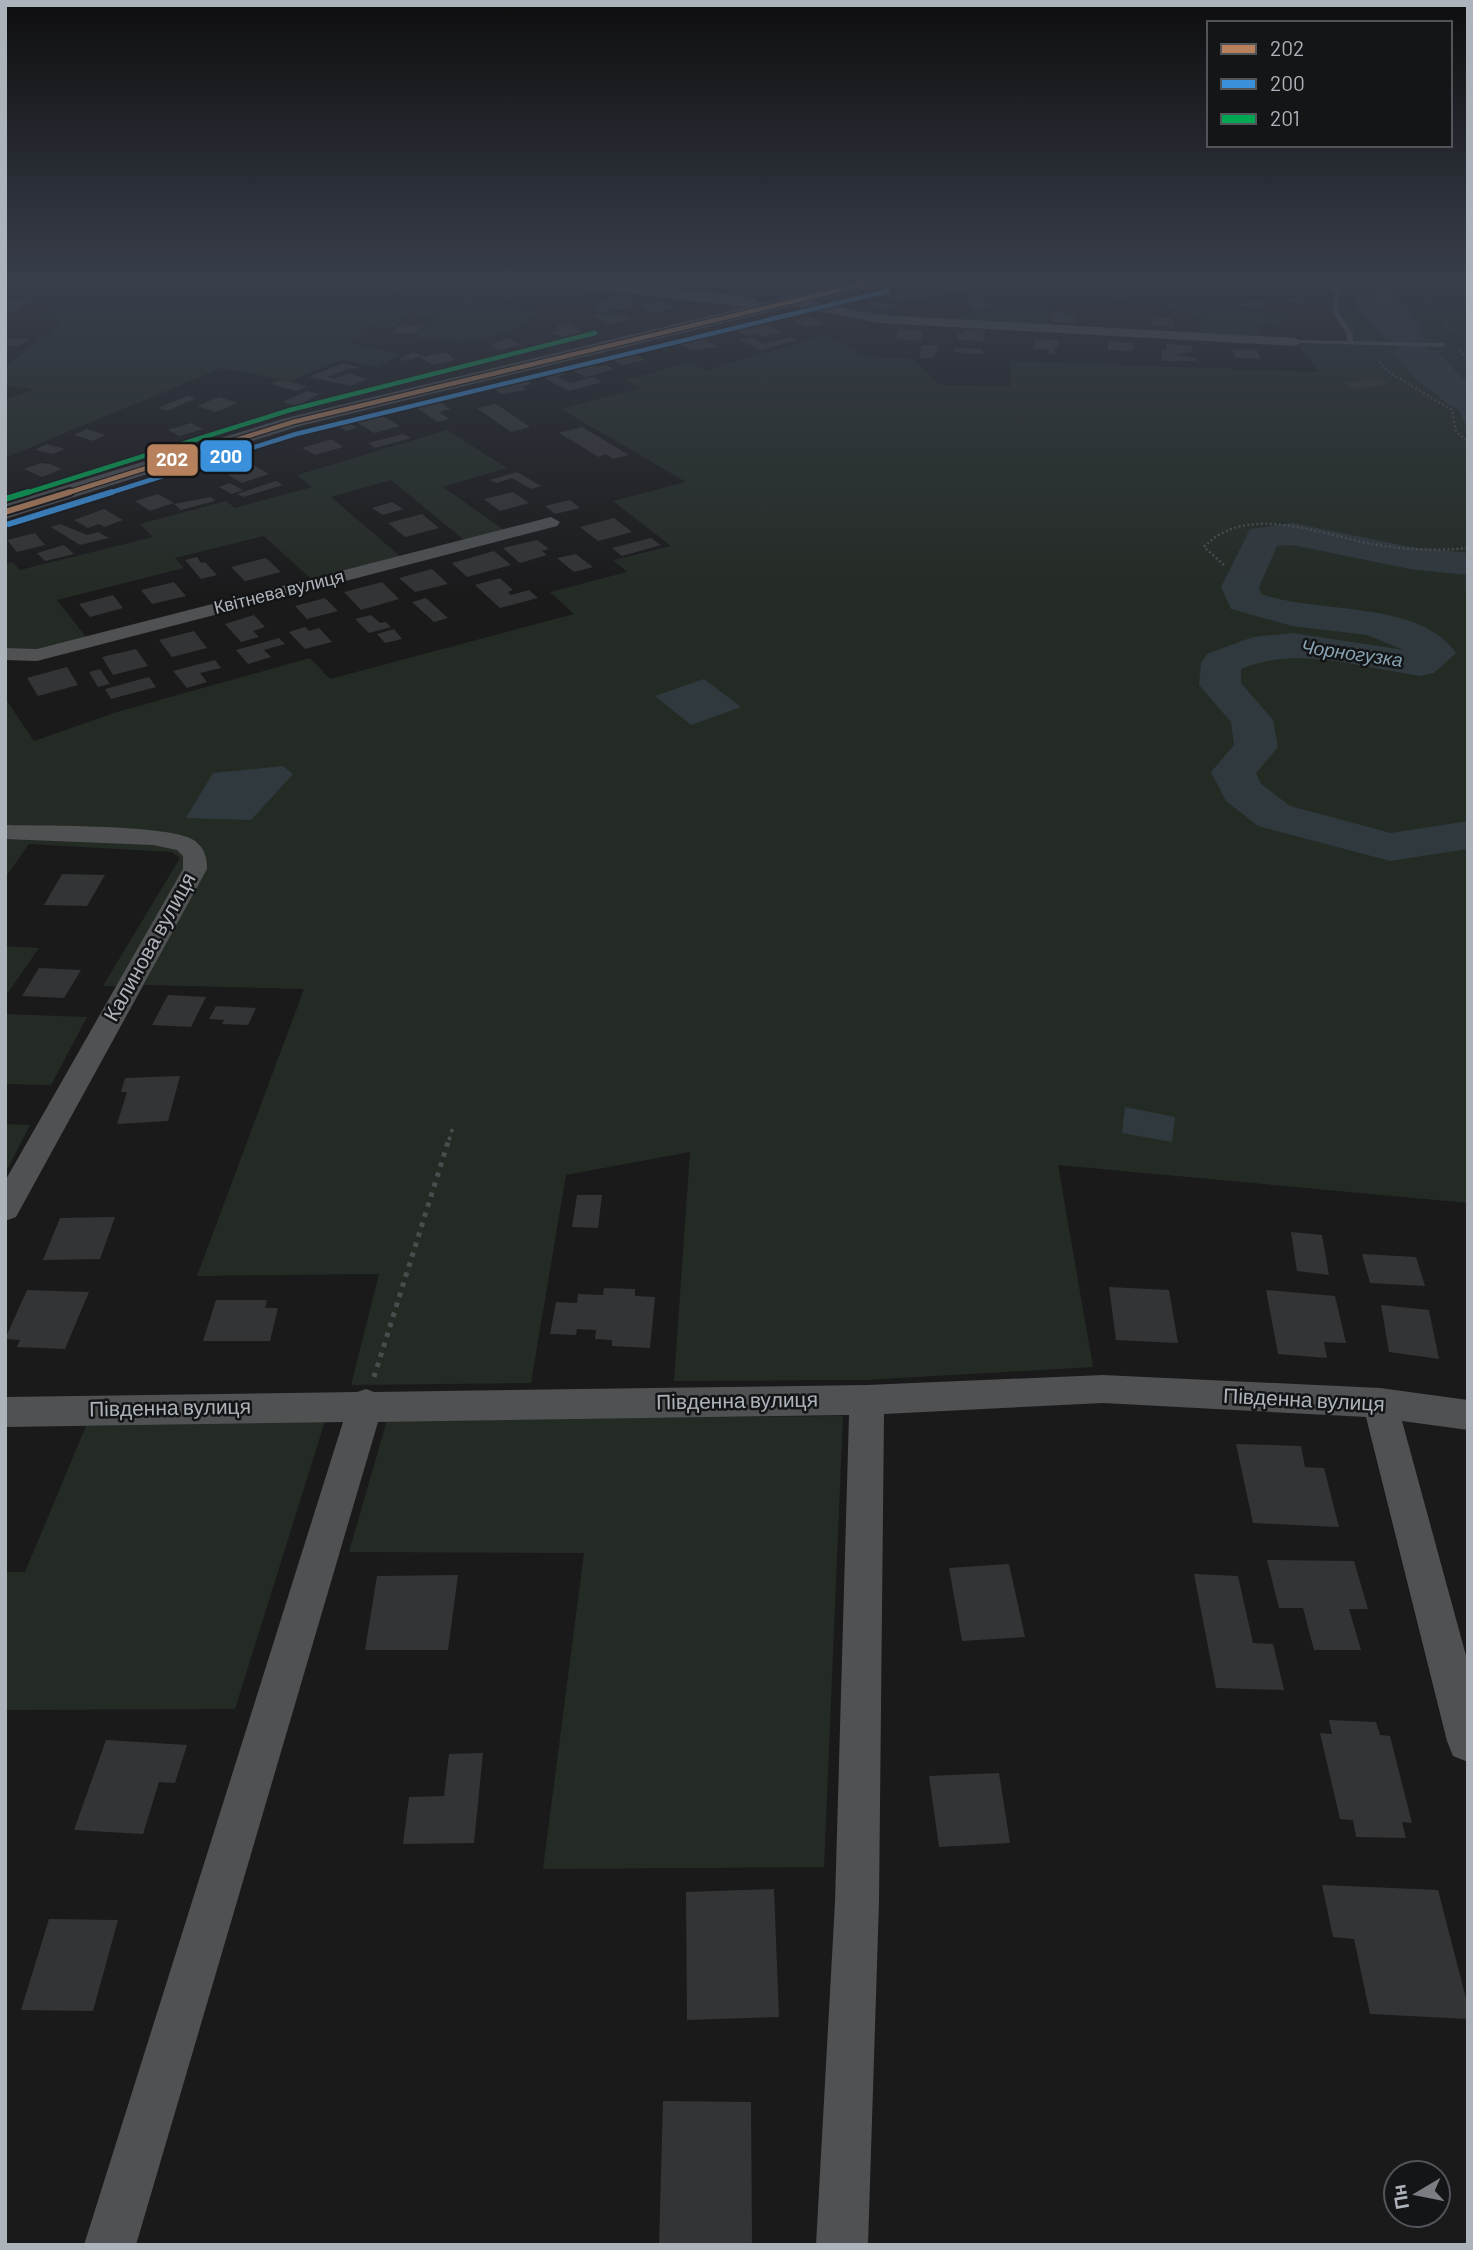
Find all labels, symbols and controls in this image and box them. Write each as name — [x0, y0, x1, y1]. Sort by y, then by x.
legend — [1207, 21, 1452, 147]
text: 202 — [1270, 35, 1304, 60]
text: 200 — [1270, 70, 1305, 95]
text: 201 — [1270, 105, 1300, 130]
line badge: 200 — [199, 439, 253, 473]
line badge: 202 — [146, 443, 199, 477]
text: 200 — [210, 444, 242, 467]
text: 202 — [156, 447, 188, 470]
street label: Квітнева вулиця — [211, 564, 346, 618]
water label: Чорногузка — [1300, 634, 1404, 671]
street label: Калинова вулиця — [97, 868, 200, 1025]
street label: Південна вулиця — [1223, 1382, 1386, 1415]
street label: Південна вулиця — [656, 1386, 818, 1413]
street label: Південна вулиця — [89, 1393, 251, 1420]
north arrow — [1382, 2159, 1452, 2229]
text: Пн — [1386, 2183, 1413, 2211]

